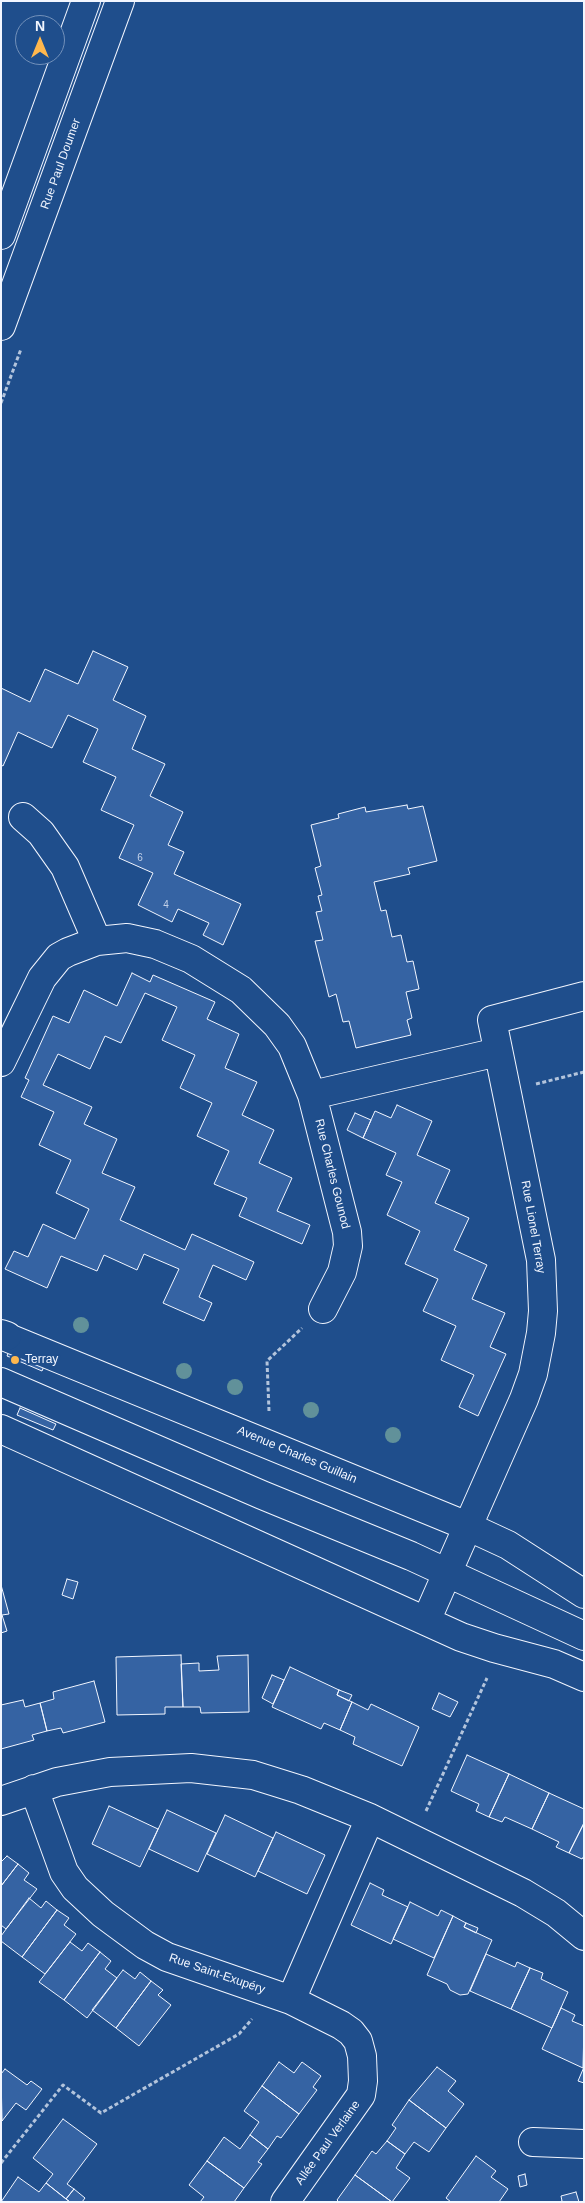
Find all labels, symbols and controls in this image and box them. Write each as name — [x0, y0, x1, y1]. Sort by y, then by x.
north arrow — [15, 15, 65, 65]
text: N — [35, 18, 45, 34]
street label: Rue Paul Doumer — [38, 117, 84, 211]
house number: 6 — [137, 852, 143, 864]
house number: 4 — [163, 899, 169, 911]
street label: Rue Charles Gounod — [311, 1118, 353, 1230]
street label: Rue Lionel Terray — [518, 1179, 548, 1275]
place label: Terray — [25, 1353, 58, 1367]
marker: Terray — [9, 1354, 21, 1366]
street label: Avenue Charles Guillain — [235, 1423, 359, 1487]
street label: Rue Saint-Exupéry — [167, 1951, 267, 1997]
street label: Allée Paul Verlaine — [293, 2098, 363, 2188]

